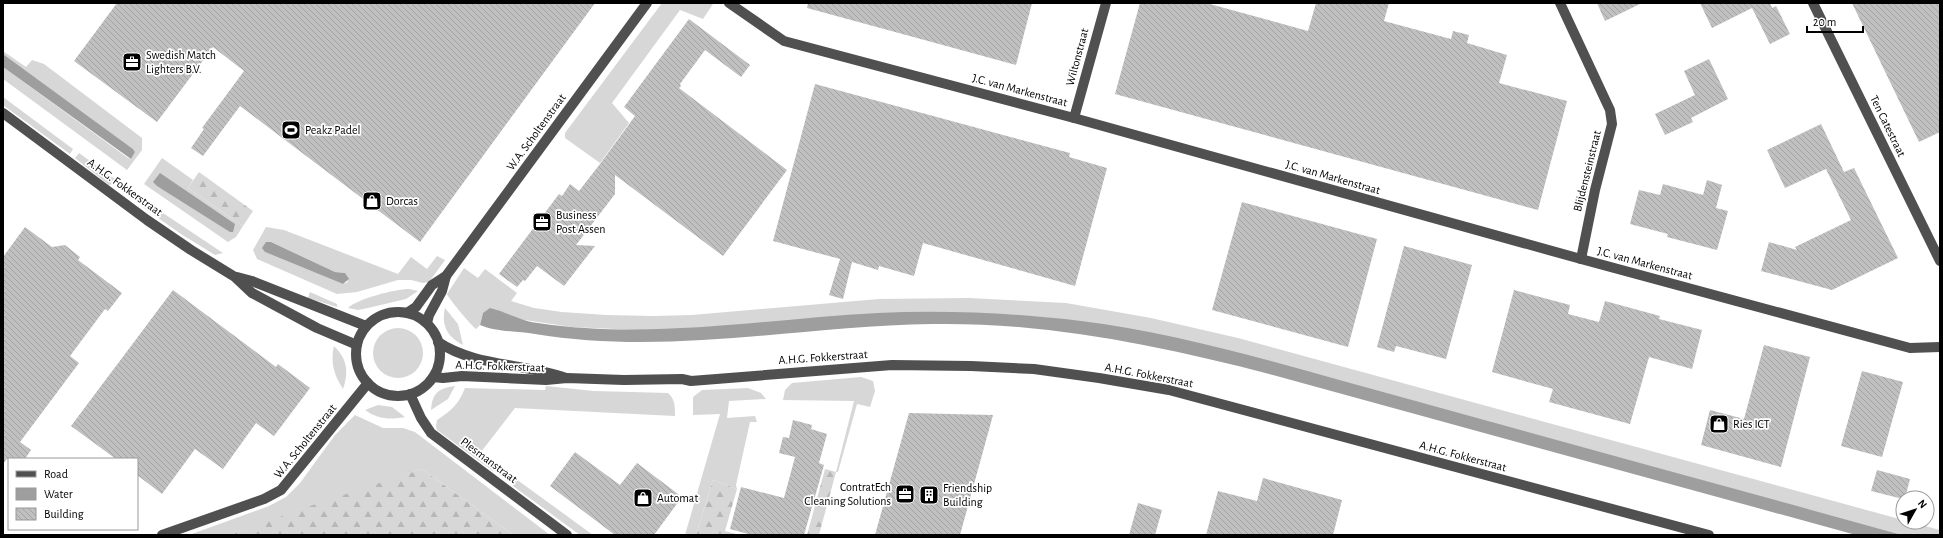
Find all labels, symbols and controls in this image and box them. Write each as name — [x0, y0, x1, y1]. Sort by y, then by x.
scale bar — [1807, 8, 1863, 34]
text: 20 m — [1813, 16, 1836, 28]
street label: Wiltonstraat — [1064, 27, 1090, 87]
place label: Swedish Match Lighters B.V. — [146, 49, 216, 75]
office icon: Swedish Match Lighters B.V. — [121, 51, 143, 73]
street label: J.C. van Markenstraat — [971, 72, 1069, 108]
street label: W.A. Scholtenstraat — [504, 91, 568, 173]
street label: Ten Catestraat — [1868, 93, 1908, 159]
sports icon: Peakz Padel — [280, 119, 302, 141]
place label: Peakz Padel — [305, 124, 360, 136]
street label: Blijdensteinstraat — [1571, 129, 1604, 213]
street label: A.H.G. Fokkerstraat — [85, 156, 165, 218]
street label: J.C. van Markenstraat — [1284, 158, 1382, 196]
shop icon: Dorcas — [361, 190, 383, 212]
place label: Dorcas — [386, 195, 418, 207]
place label: Business Post Assen — [556, 209, 605, 235]
office icon: Business Post Assen — [531, 211, 553, 233]
street label: J.C. van Markenstraat — [1596, 245, 1694, 281]
street label: A.H.G. Fokkerstraat — [778, 348, 868, 366]
street label: A.H.G. Fokkerstraat — [455, 358, 545, 374]
street label: A.H.G. Fokkerstraat — [1104, 361, 1194, 389]
street label: W.A. Scholtenstraat — [272, 402, 339, 480]
shop icon: Ries ICT — [1708, 413, 1730, 435]
place label: Ries ICT — [1733, 418, 1770, 430]
street label: Plesmanstraat — [458, 435, 520, 485]
street label: A.H.G. Fokkerstraat — [1418, 439, 1508, 473]
legend — [8, 458, 138, 530]
text: Road — [44, 468, 68, 480]
place label: ContratEch Cleaning Solutions — [804, 481, 891, 507]
place label: Friendship Building — [943, 482, 992, 508]
office icon: ContratEch Cleaning Solutions — [894, 483, 916, 505]
building icon: Friendship Building — [918, 484, 940, 506]
shop icon: Automat — [632, 487, 654, 509]
text: Water — [44, 488, 73, 500]
north arrow — [1895, 490, 1935, 530]
place label: Automat — [657, 492, 698, 504]
text: N — [1916, 498, 1929, 510]
text: Building — [44, 508, 84, 520]

